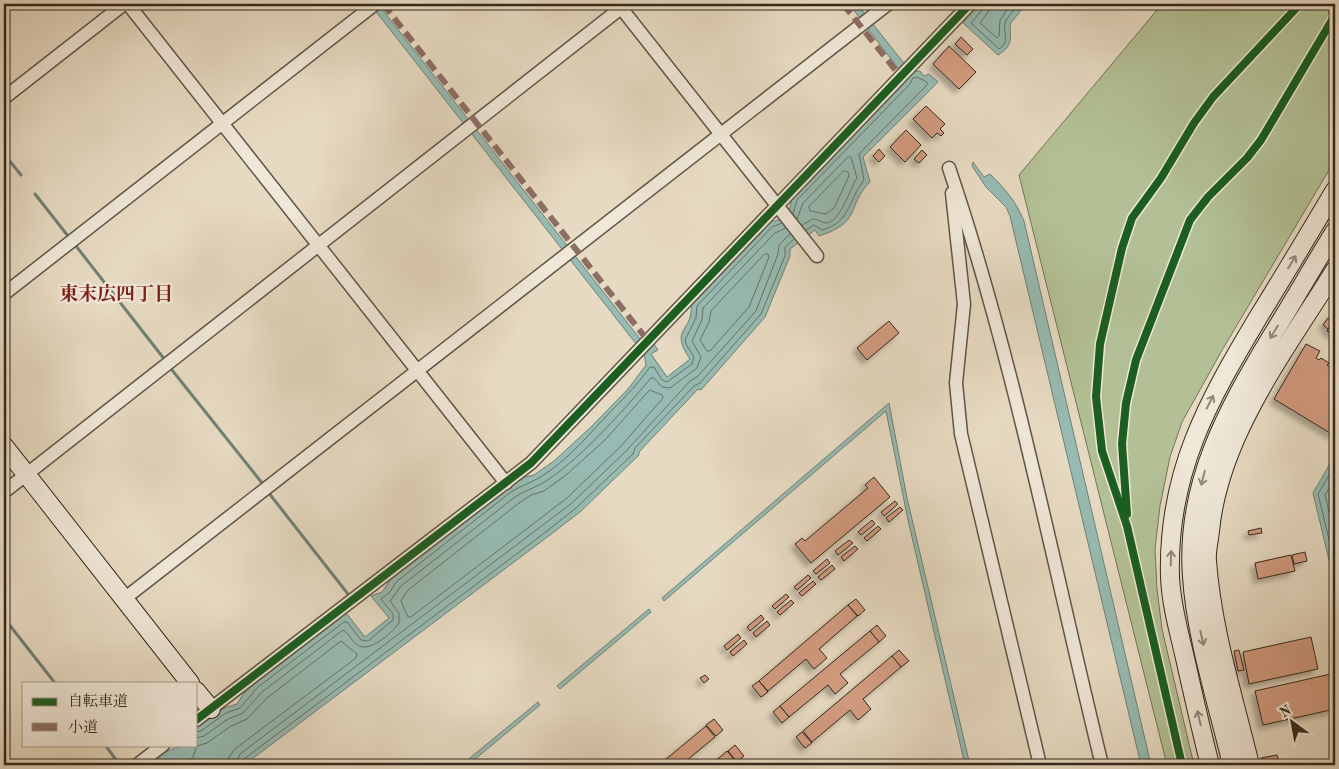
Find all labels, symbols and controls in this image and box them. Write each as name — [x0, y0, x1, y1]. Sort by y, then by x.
one-way arrow — [1287, 255, 1297, 269]
district label: 東末広四丁目 — [59, 283, 173, 305]
one-way arrow — [1269, 325, 1279, 339]
one-way arrow — [1206, 395, 1215, 410]
one-way arrow — [1198, 469, 1207, 485]
one-way arrow — [1166, 550, 1176, 566]
one-way arrow — [1198, 630, 1207, 646]
legend — [22, 682, 198, 746]
text: 自転車道 — [68, 693, 128, 710]
north arrow — [1266, 696, 1316, 746]
text: N — [1277, 703, 1294, 721]
one-way arrow — [1194, 710, 1203, 726]
text: 小道 — [68, 719, 98, 736]

